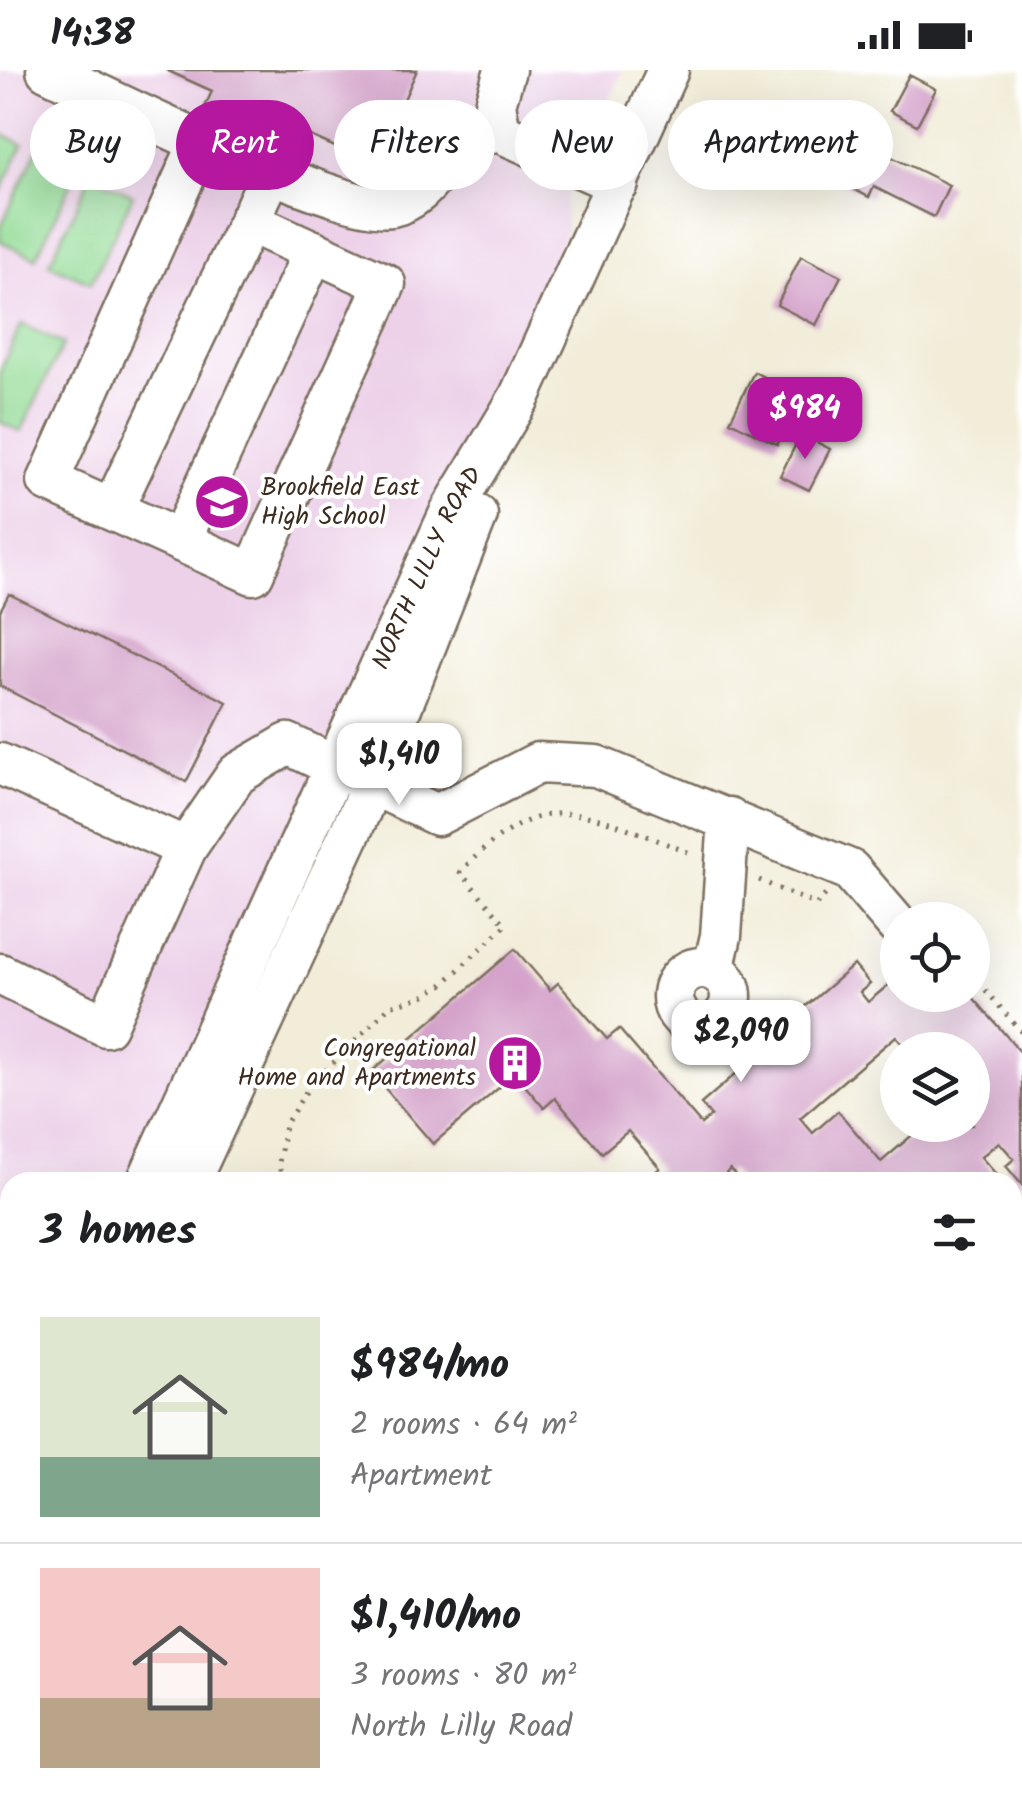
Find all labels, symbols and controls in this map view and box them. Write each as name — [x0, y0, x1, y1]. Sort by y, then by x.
text: 14:38 — [50, 5, 135, 65]
chip: Buy — [30, 100, 156, 190]
chip: Rent — [176, 100, 314, 190]
chip: Filters — [334, 100, 495, 190]
chip: New — [515, 100, 648, 190]
chip: Apartment — [668, 100, 893, 190]
pin: $984 — [746, 377, 864, 462]
text: $984 — [769, 384, 841, 435]
street label: NORTH LILLY ROAD — [362, 459, 493, 676]
place label: Brookfield East High School — [261, 468, 420, 537]
school or university icon: Brookfield East High School — [192, 472, 252, 532]
pin: $1,410 — [318, 723, 480, 808]
text: $1,410 — [359, 730, 439, 781]
map controls — [880, 902, 990, 1142]
button: locate — [880, 902, 990, 1012]
pin: $2,090 — [660, 1000, 822, 1085]
text: $2,090 — [693, 1007, 789, 1058]
place label: Congregational Home and Apartments — [238, 1029, 476, 1098]
button: layers — [880, 1032, 990, 1142]
building icon: Congregational Home and Apartments — [485, 1033, 545, 1093]
text: 3 homes — [40, 1199, 196, 1266]
icon: filters — [927, 1205, 982, 1260]
text: $984/mo — [350, 1333, 509, 1400]
icon: home — [120, 1357, 240, 1477]
text: 2 rooms · 64 m² — [350, 1400, 577, 1451]
text: Apartment — [350, 1451, 492, 1502]
text: $1,410/mo — [350, 1584, 521, 1651]
icon: home — [120, 1608, 240, 1728]
text: 3 rooms · 80 m² — [350, 1651, 576, 1702]
text: North Lilly Road — [350, 1702, 572, 1753]

